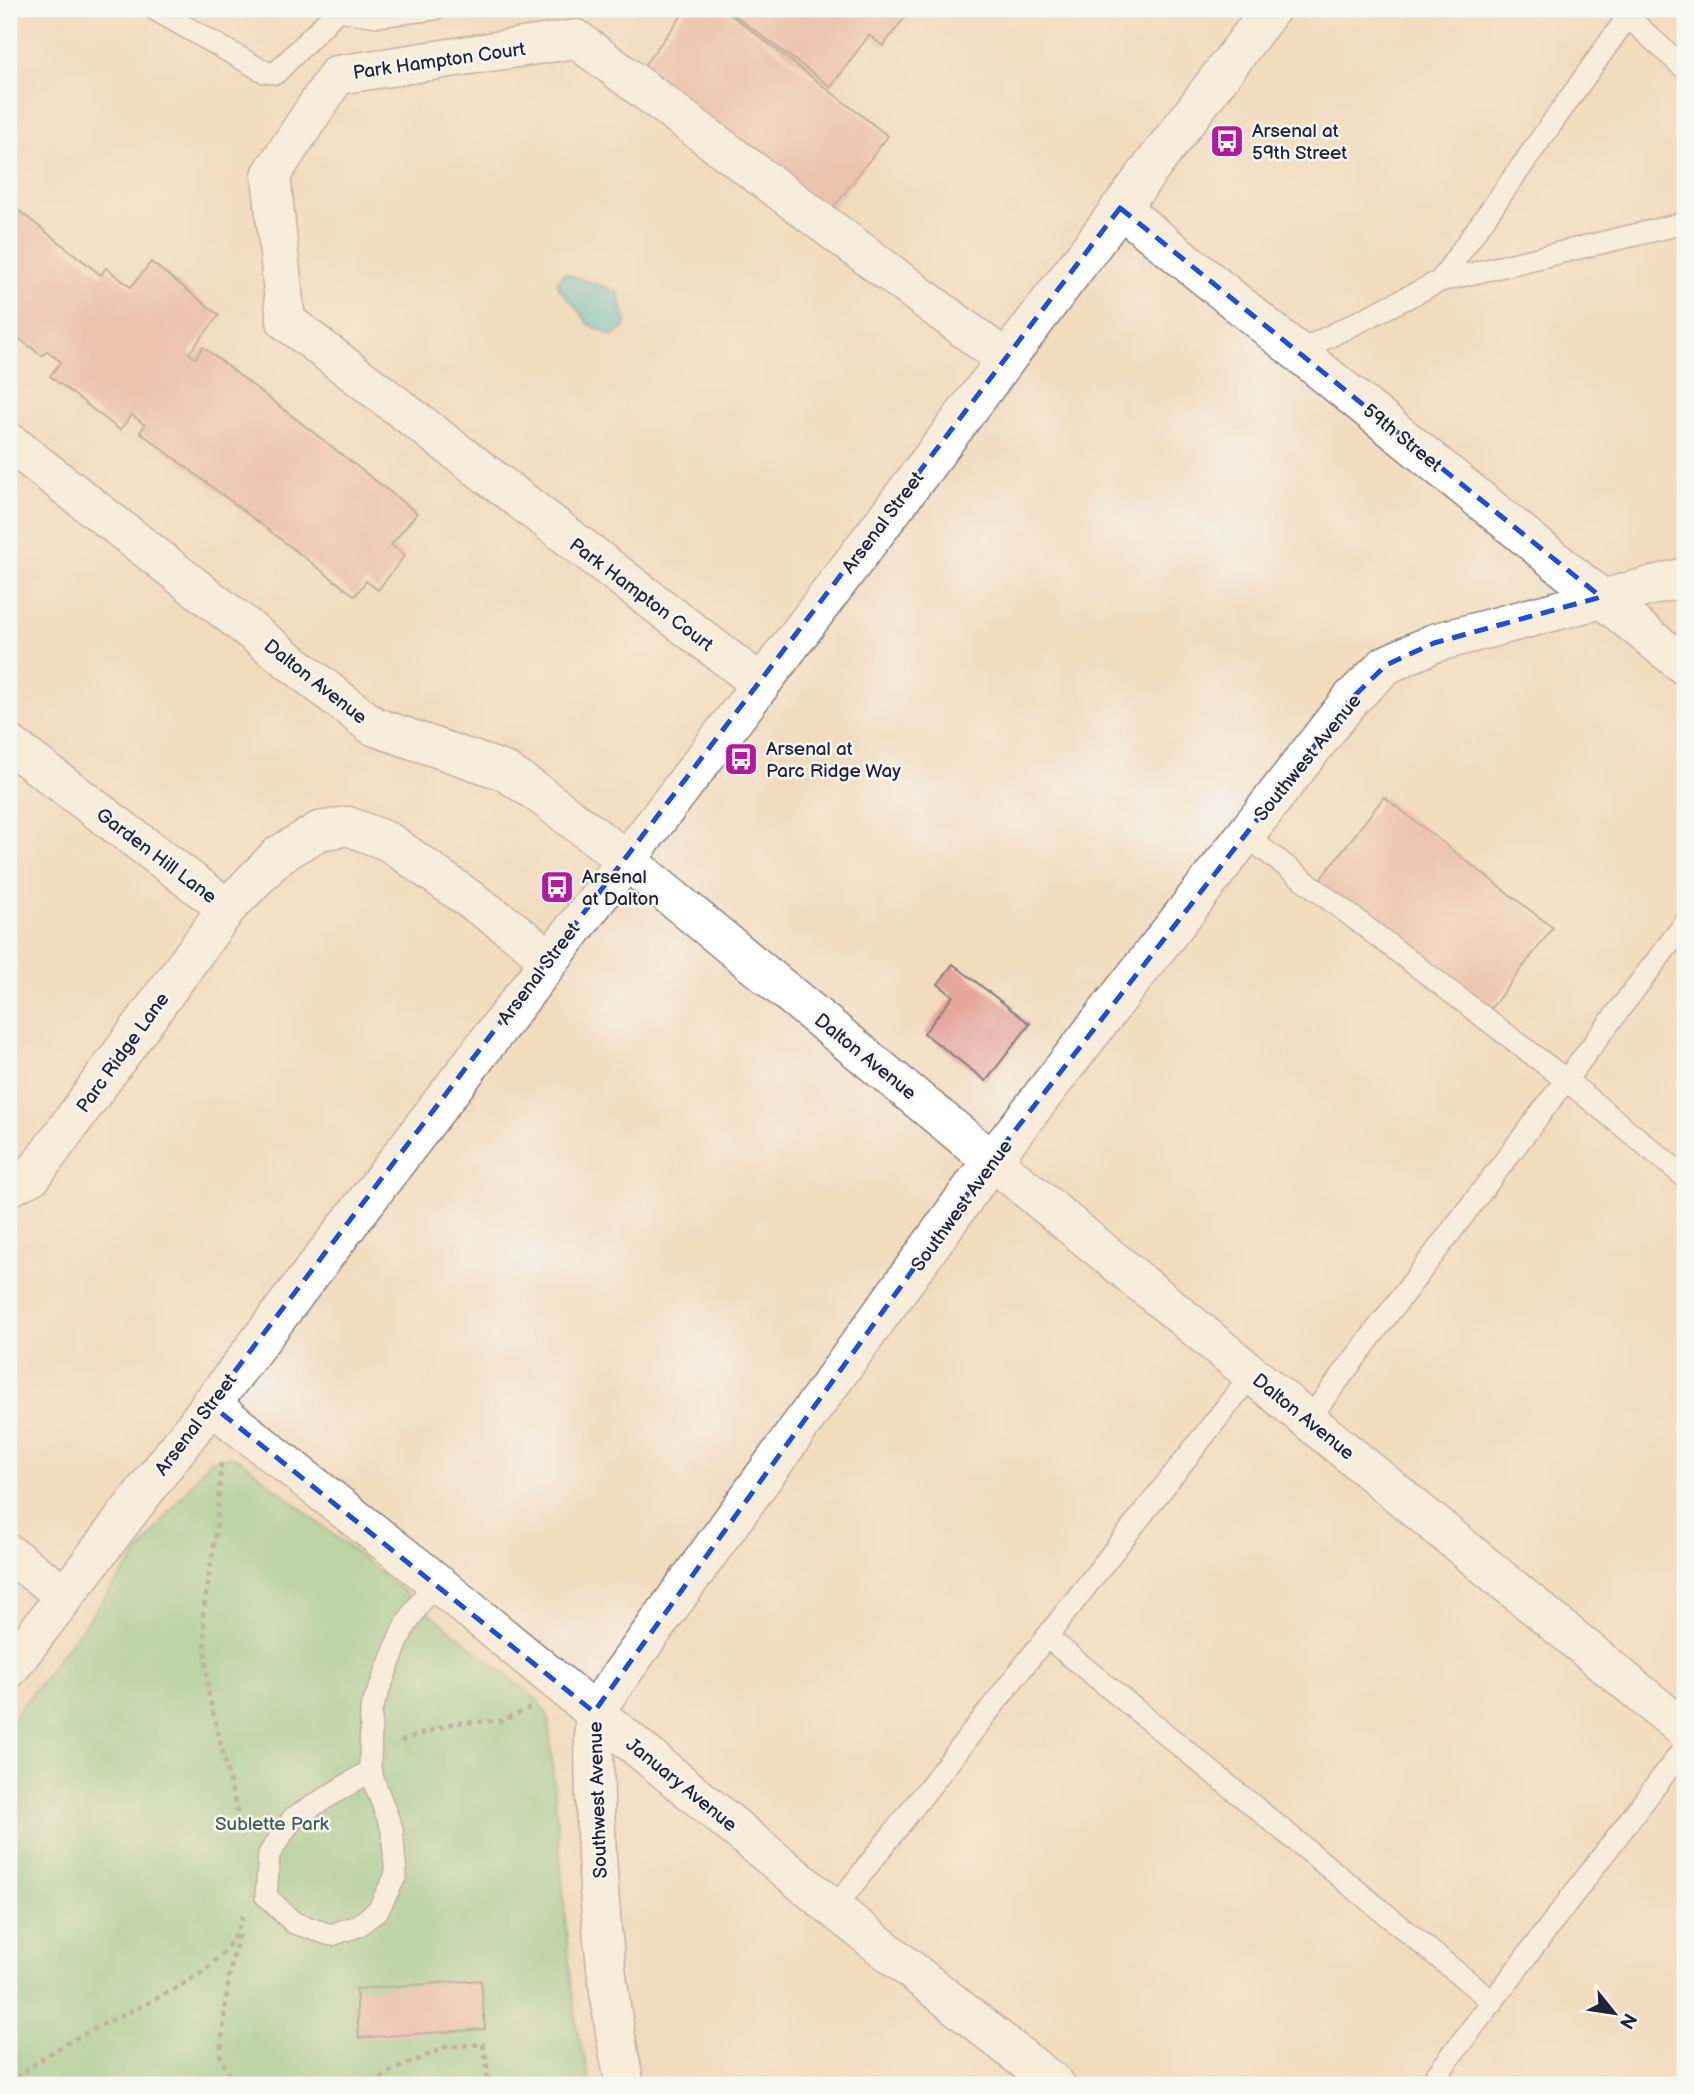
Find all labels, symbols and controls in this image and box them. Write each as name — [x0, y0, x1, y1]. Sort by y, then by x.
street label: Park Hampton Court — [352, 38, 527, 85]
place label: Arsenal at 59th Street — [1252, 120, 1347, 165]
bus stop icon: Arsenal at 59th Street — [1208, 122, 1246, 160]
street label: 59th Street — [1358, 399, 1446, 477]
street label: Arsenal Street — [837, 467, 929, 578]
street label: Park Hampton Court — [565, 534, 718, 657]
street label: Dalton Avenue — [259, 635, 371, 729]
street label: Southwest Avenue — [1250, 690, 1366, 826]
place label: Arsenal at Parc Ridge Way — [766, 738, 901, 783]
bus stop icon: Arsenal at Parc Ridge Way — [722, 740, 760, 778]
street label: Garden Hill Lane — [91, 804, 221, 909]
place label: Arsenal at Dalton — [582, 866, 659, 911]
bus stop icon: Arsenal at Dalton — [538, 868, 576, 906]
street label: Arsenal Street — [493, 918, 585, 1029]
street label: Parc Ridge Lane — [72, 988, 175, 1117]
street label: Dalton Avenue — [810, 1009, 921, 1105]
street label: Southwest Avenue — [907, 1136, 1018, 1276]
street label: Arsenal Street — [150, 1369, 242, 1480]
street label: Dalton Avenue — [1248, 1369, 1359, 1465]
street label: Southwest Avenue — [584, 1721, 613, 1879]
street label: January Avenue — [621, 1733, 741, 1837]
park label: Sublette Park — [215, 1813, 330, 1836]
north arrow — [1578, 1979, 1648, 2048]
text: N — [1614, 2009, 1641, 2033]

